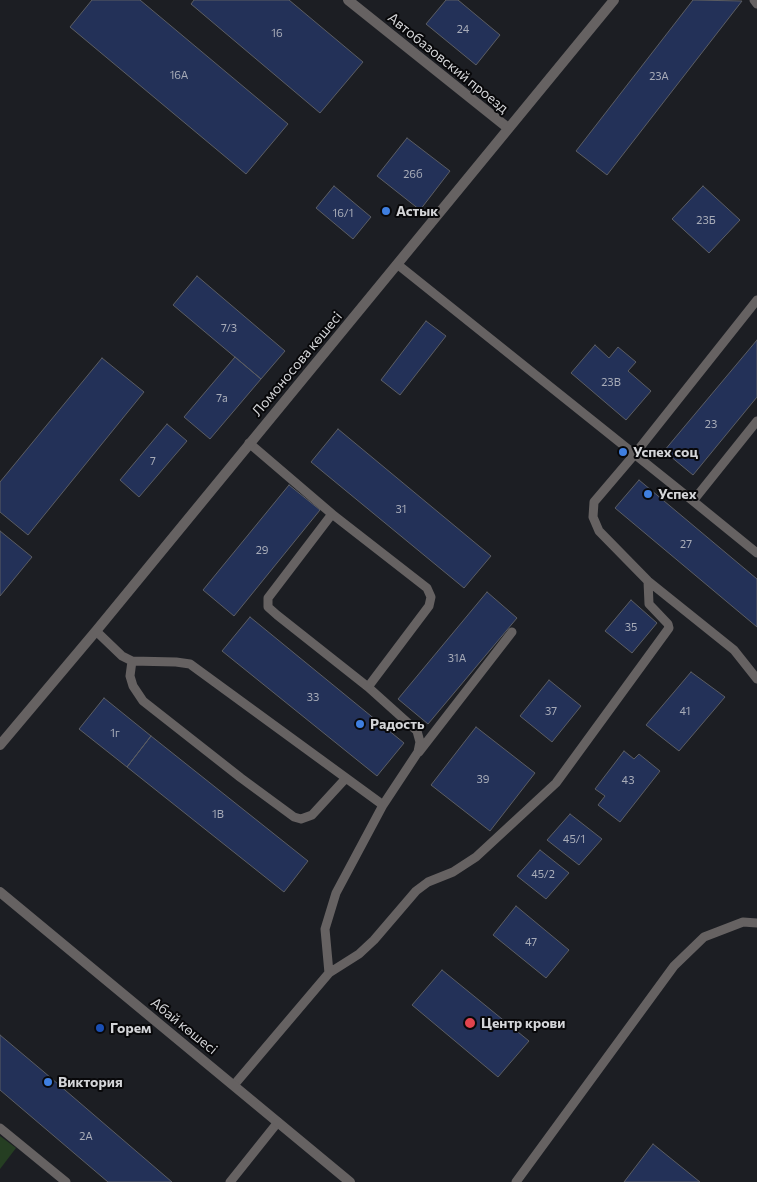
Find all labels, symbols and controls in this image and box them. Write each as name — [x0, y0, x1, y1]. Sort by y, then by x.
street label: Автобазовский проезд — [384, 9, 512, 117]
house number: 24 — [457, 22, 469, 36]
house number: 16 — [271, 26, 283, 40]
house number: 16А — [170, 68, 188, 82]
house number: 23А — [649, 69, 669, 83]
house number: 26б — [403, 167, 423, 181]
place label: Астык — [396, 203, 438, 219]
marker: Астык — [380, 205, 392, 217]
house number: 16/1 — [333, 206, 353, 220]
house number: 23Б — [696, 213, 716, 227]
street label: Ломоносова көшесі — [248, 308, 346, 420]
house number: 7/3 — [221, 321, 237, 335]
house number: 23В — [601, 375, 621, 389]
house number: 7а — [216, 391, 228, 405]
house number: 23 — [705, 417, 717, 431]
place label: Успех соц — [633, 444, 698, 460]
marker: Успех соц — [617, 446, 629, 458]
house number: 7 — [150, 454, 156, 468]
place label: Успех — [658, 486, 697, 502]
marker: Успех — [642, 488, 654, 500]
house number: 31 — [396, 502, 406, 516]
house number: 27 — [680, 537, 692, 551]
house number: 29 — [256, 543, 268, 557]
house number: 35 — [625, 620, 637, 634]
house number: 31А — [448, 651, 466, 665]
house number: 33 — [307, 690, 319, 704]
house number: 37 — [545, 704, 557, 718]
house number: 41 — [680, 704, 690, 718]
place label: Радость — [370, 716, 424, 732]
marker: Радость — [354, 718, 366, 730]
house number: 1г — [110, 726, 120, 740]
house number: 39 — [477, 772, 489, 786]
house number: 43 — [622, 773, 634, 787]
house number: 1В — [212, 807, 224, 821]
house number: 45/1 — [563, 832, 585, 846]
house number: 45/2 — [531, 867, 555, 881]
house number: 47 — [525, 935, 537, 949]
street label: Абай көшесі — [147, 994, 221, 1058]
place label: Центр крови — [481, 1015, 565, 1031]
marker: Центр крови — [463, 1016, 477, 1030]
place label: Горем — [110, 1020, 151, 1036]
marker: Горем — [94, 1022, 106, 1034]
place label: Виктория — [58, 1074, 123, 1090]
marker: Виктория — [42, 1076, 54, 1088]
house number: 2А — [79, 1129, 93, 1143]

